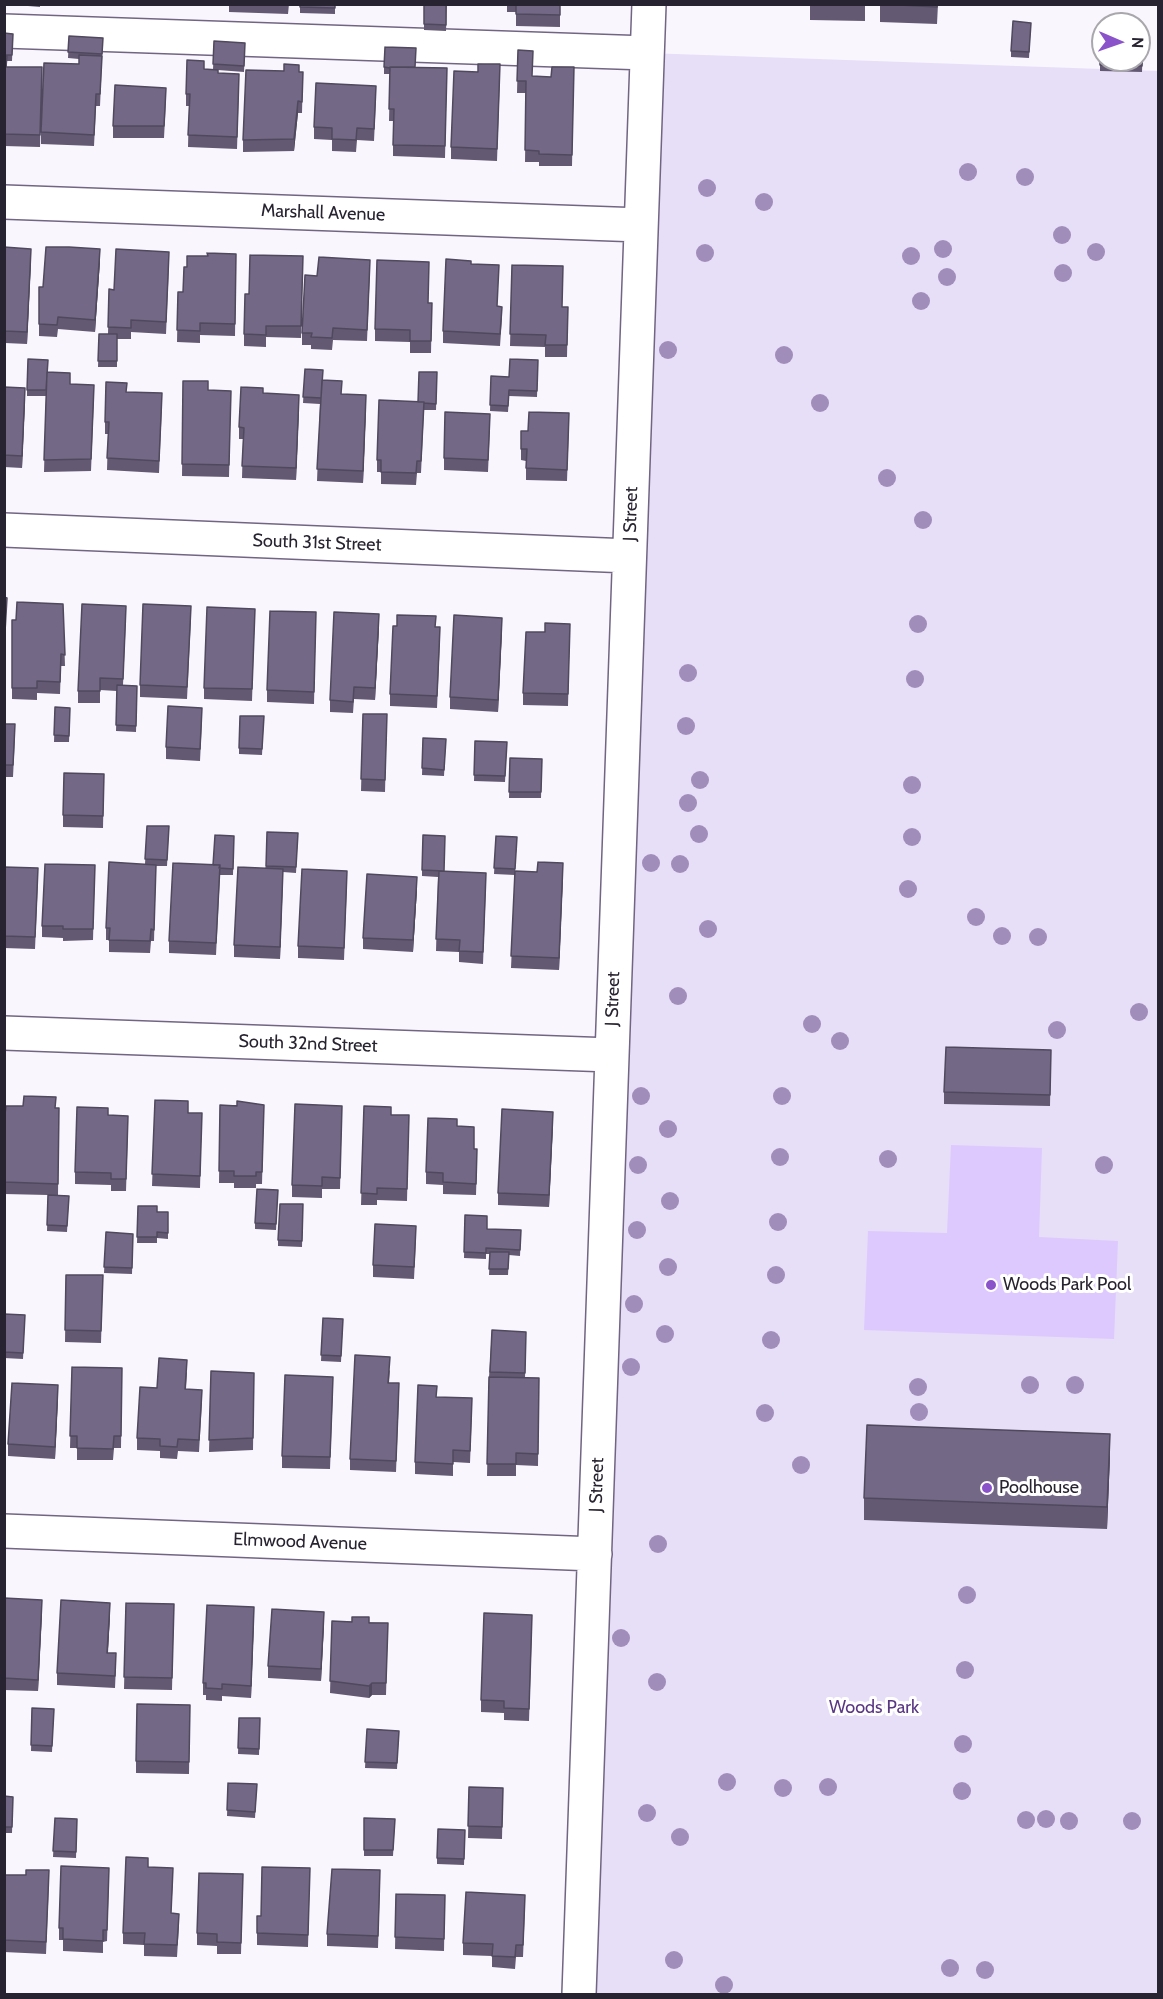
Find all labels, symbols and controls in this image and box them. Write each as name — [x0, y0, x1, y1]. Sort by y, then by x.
north arrow — [1091, 12, 1151, 72]
text: N — [1128, 37, 1147, 49]
street label: Marshall Avenue — [261, 200, 385, 226]
street label: J Street — [619, 486, 643, 542]
street label: South 31st Street — [252, 530, 382, 556]
street label: J Street — [601, 971, 625, 1027]
street label: South 32nd Street — [238, 1031, 378, 1057]
place label: Woods Park Pool — [1003, 1274, 1131, 1296]
marker: Woods Park Pool — [984, 1278, 998, 1292]
street label: J Street — [585, 1457, 609, 1513]
place label: Poolhouse — [999, 1477, 1079, 1499]
marker: Poolhouse — [980, 1481, 994, 1495]
street label: Elmwood Avenue — [233, 1529, 367, 1555]
park label: Woods Park — [829, 1697, 919, 1719]

